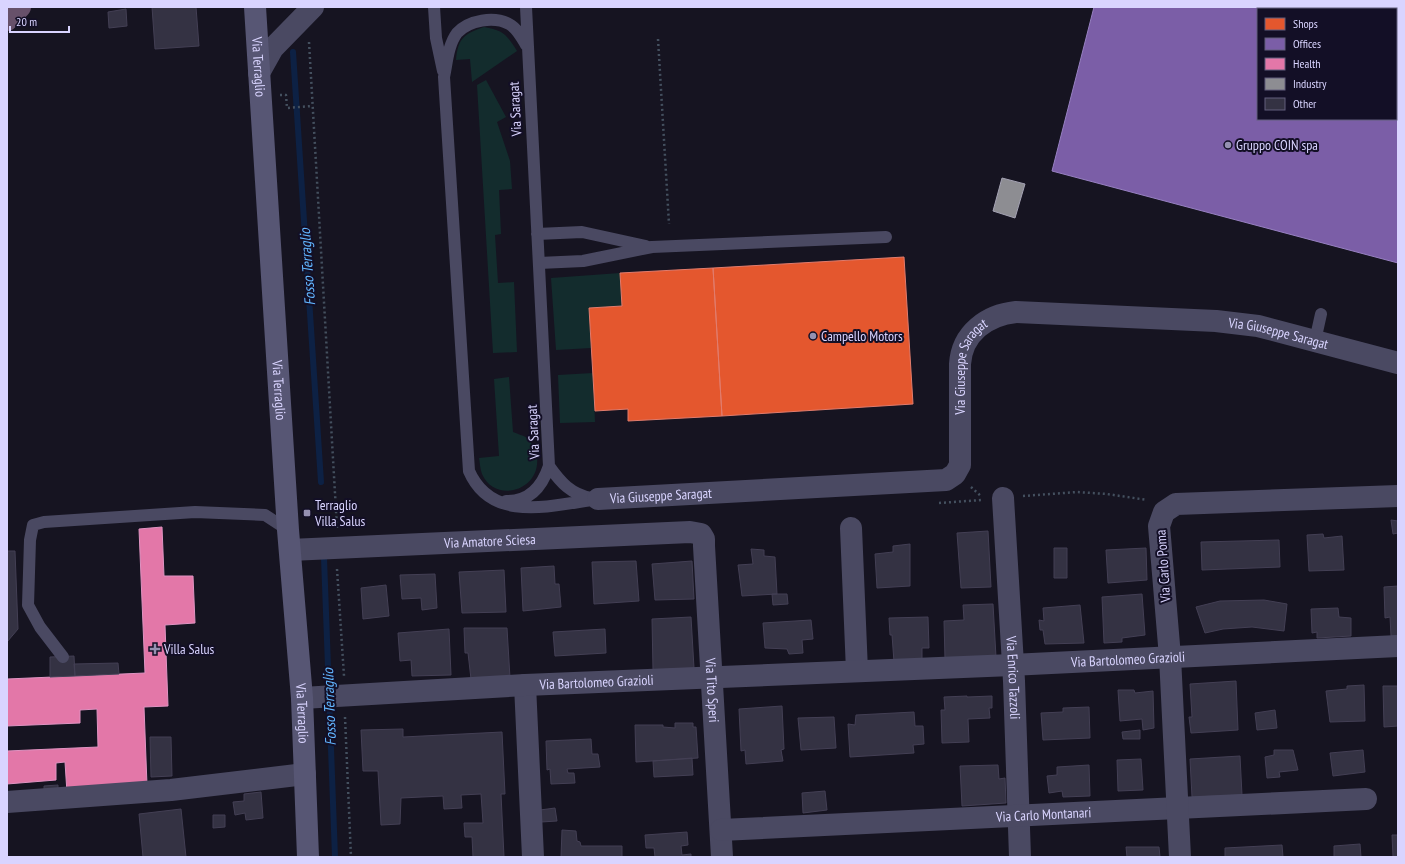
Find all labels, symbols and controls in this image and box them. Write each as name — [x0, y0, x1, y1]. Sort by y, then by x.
scale bar — [10, 8, 69, 34]
legend — [1257, 8, 1397, 120]
text: 20 m — [16, 14, 37, 29]
text: Shops — [1293, 16, 1318, 31]
street label: Via Terraglio — [248, 35, 270, 97]
text: Offices — [1293, 36, 1321, 51]
text: Health — [1293, 56, 1321, 71]
text: Industry — [1293, 76, 1327, 91]
street label: Via Saragat — [505, 81, 525, 138]
text: Other — [1293, 96, 1317, 111]
place label: Gruppo COIN spa — [1236, 136, 1318, 154]
marker: Gruppo COIN spa — [1223, 140, 1233, 150]
water label: Fosso Terraglio — [295, 226, 319, 306]
street label: Via Giuseppe Saragat — [1226, 313, 1331, 353]
street label: Via Giuseppe Saragat — [951, 314, 991, 416]
place label: Campello Motors — [821, 327, 903, 345]
marker: Campello Motors — [808, 331, 818, 341]
street label: Via Terraglio — [268, 359, 290, 421]
street label: Via Saragat — [523, 404, 543, 461]
street label: Via Giuseppe Saragat — [608, 484, 713, 507]
place label: Terraglio Villa Salus — [314, 496, 366, 530]
marker: Terraglio Villa Salus — [302, 508, 312, 518]
street label: Via Carlo Poma — [1151, 529, 1175, 604]
street label: Via Amatore Sciesa — [443, 530, 536, 552]
street label: Via Enrico Tazzoli — [1002, 634, 1024, 720]
place label: Villa Salus — [163, 640, 215, 658]
marker: Villa Salus — [149, 643, 161, 655]
street label: Via Bartolomeo Grazioli — [1070, 647, 1186, 671]
street label: Via Tito Speri — [701, 657, 723, 723]
water label: Fosso Terraglio — [318, 666, 340, 746]
street label: Via Bartolomeo Grazioli — [538, 671, 654, 693]
street label: Via Terraglio — [292, 682, 313, 744]
street label: Via Carlo Montanari — [995, 803, 1092, 826]

